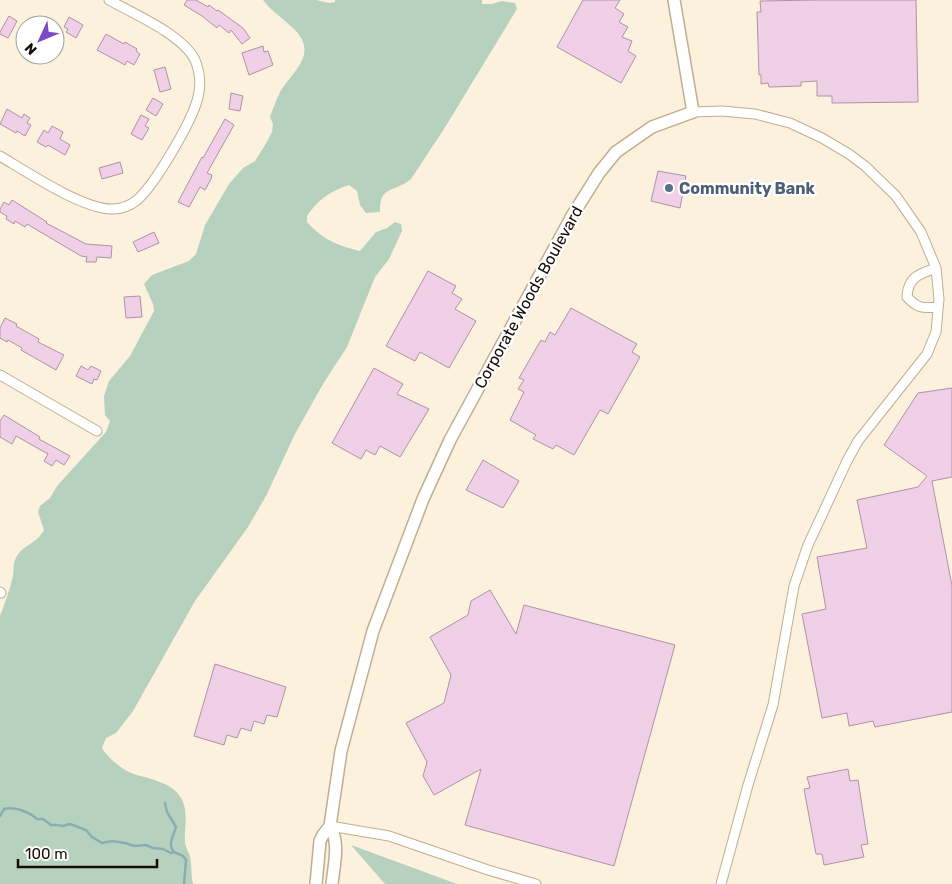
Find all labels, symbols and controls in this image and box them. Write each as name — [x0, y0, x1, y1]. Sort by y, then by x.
north arrow — [15, 15, 65, 65]
text: N — [21, 39, 41, 58]
place label: Community Bank — [679, 179, 815, 198]
marker: Community Bank — [663, 182, 675, 194]
street label: Corporate Woods Boulevard — [470, 203, 587, 392]
scale bar — [18, 836, 156, 868]
text: 100 m — [25, 845, 67, 863]

